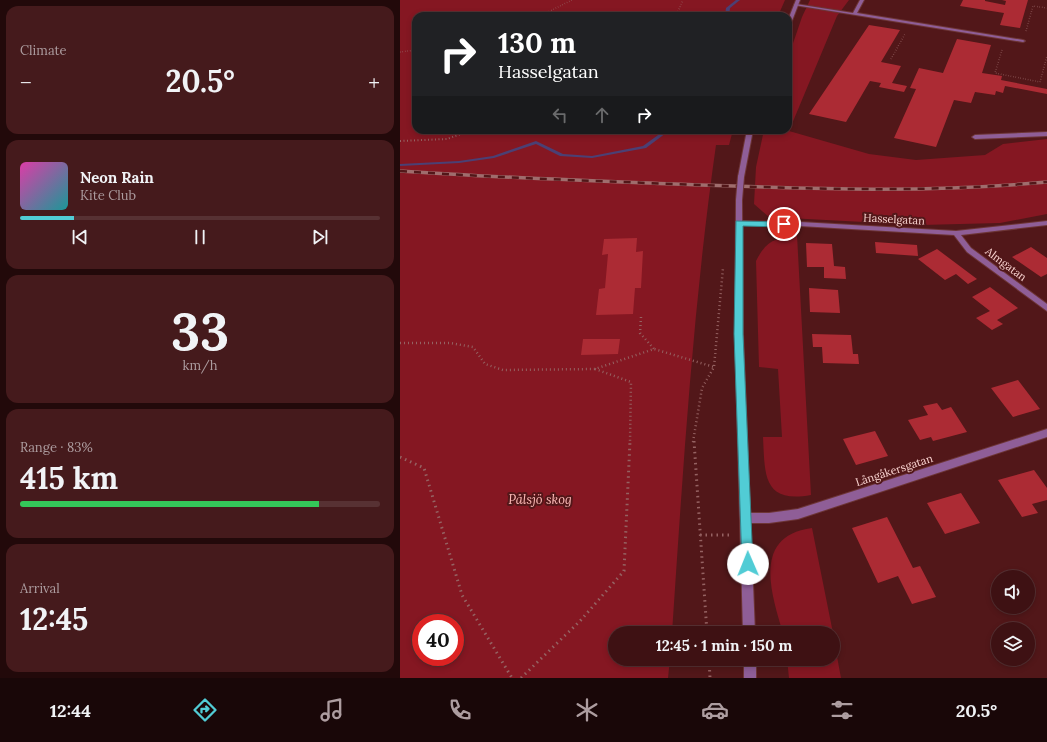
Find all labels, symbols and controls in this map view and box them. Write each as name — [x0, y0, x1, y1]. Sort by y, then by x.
text: 130 m — [498, 25, 576, 61]
icon: right — [432, 28, 484, 80]
text: Climate — [20, 42, 67, 59]
text: Hasselgatan — [498, 60, 599, 83]
text: 20.5° — [165, 62, 235, 100]
text: − — [20, 68, 32, 96]
text: + — [368, 68, 380, 96]
icon: left — [549, 104, 571, 126]
icon: ahead — [591, 104, 613, 126]
icon: right — [633, 104, 655, 126]
text: Neon Rain — [80, 168, 154, 187]
text: Kite Club — [80, 187, 136, 204]
pin — [767, 207, 801, 241]
street label: Hasselgatan — [863, 210, 925, 228]
icon: arrive — [773, 213, 795, 235]
icon: previous — [69, 226, 91, 248]
icon: pause — [189, 226, 211, 248]
icon: next — [309, 226, 331, 248]
street label: Almgatan — [982, 243, 1030, 284]
text: 33 — [171, 298, 229, 364]
text: km/h — [182, 357, 218, 374]
text: Range · 83% — [20, 439, 93, 456]
street label: Långåkersgatan — [853, 451, 935, 489]
text: 415 km — [20, 459, 118, 497]
park label: Pålsjö skog — [508, 491, 572, 508]
position arrow — [727, 543, 769, 585]
map controls — [991, 570, 1035, 666]
button: sound — [991, 570, 1035, 614]
text: Arrival — [20, 580, 60, 597]
text: 12:45 — [20, 600, 88, 638]
speed limit sign: 40 — [412, 614, 464, 666]
button: layers — [991, 622, 1035, 666]
text: 12:45 · 1 min · 150 m — [656, 636, 792, 655]
icon: directions — [191, 696, 219, 724]
icon: music — [318, 696, 346, 724]
icon: phone — [446, 696, 474, 724]
icon: climate — [573, 696, 601, 724]
icon: car — [701, 696, 729, 724]
icon: filters — [828, 696, 856, 724]
text: 12:44 — [50, 699, 91, 722]
text: 20.5° — [956, 699, 997, 722]

